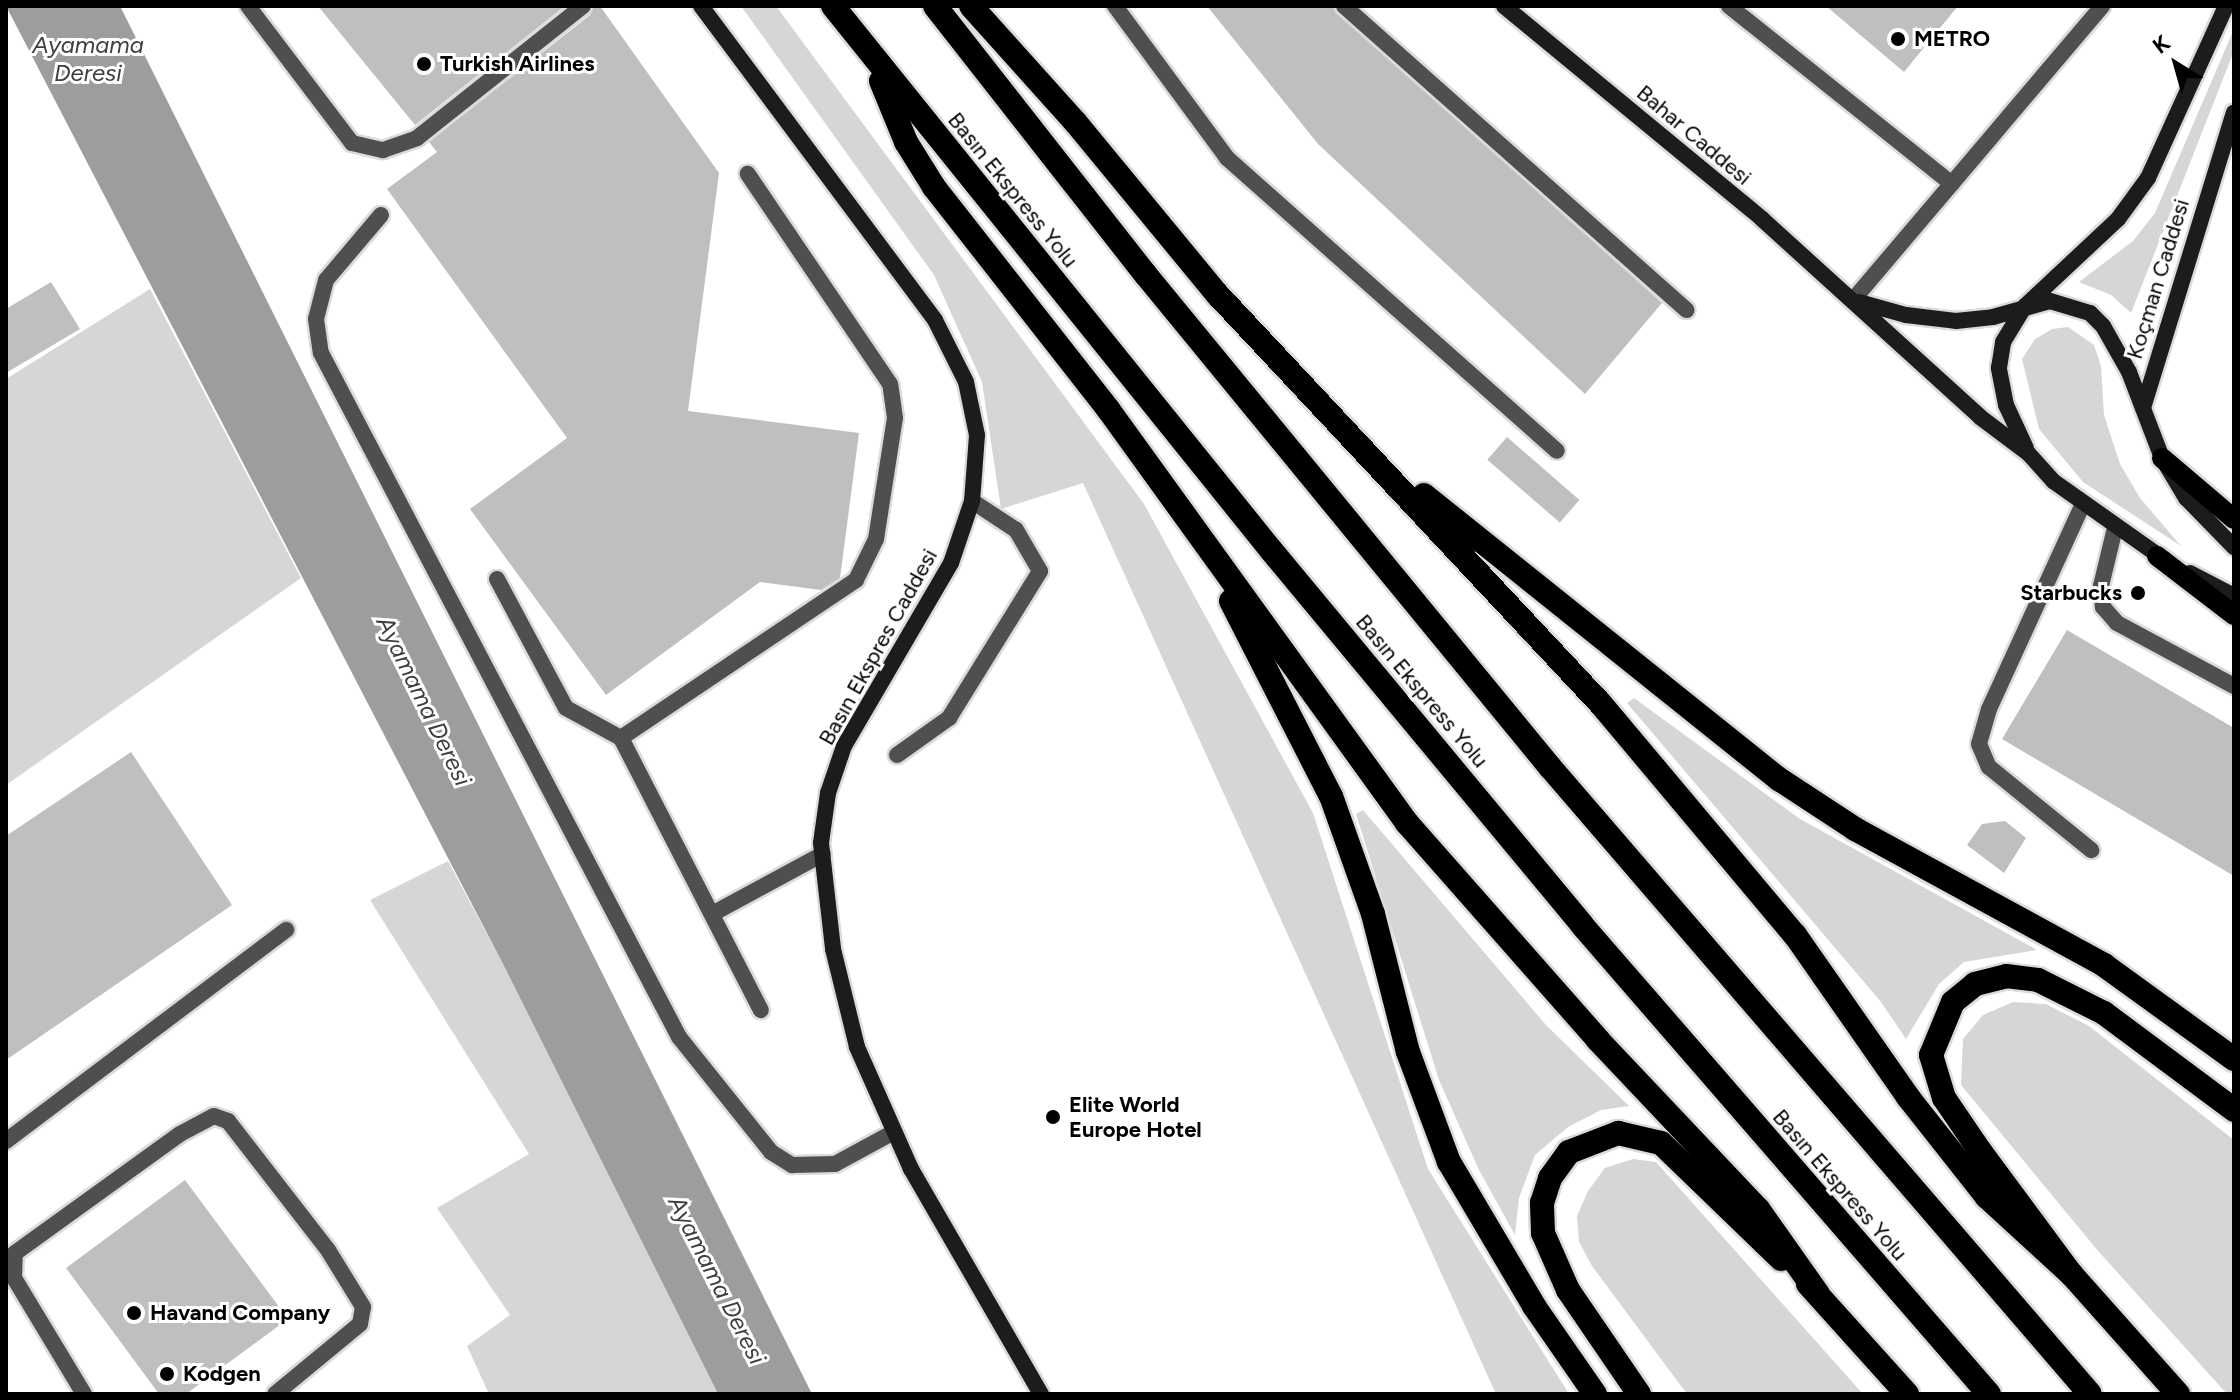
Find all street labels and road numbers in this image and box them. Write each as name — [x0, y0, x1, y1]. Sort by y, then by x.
street label: Bahar Caddesi — [1631, 79, 1757, 191]
street label: Basın Ekspress Yolu — [942, 107, 1084, 273]
street label: Koçman Caddesi — [2121, 196, 2195, 362]
street label: Basın Ekspres Caddesi — [813, 544, 943, 750]
street label: Basın Ekspress Yolu — [1350, 609, 1494, 773]
street label: Basın Ekspress Yolu — [1767, 1104, 1913, 1266]

